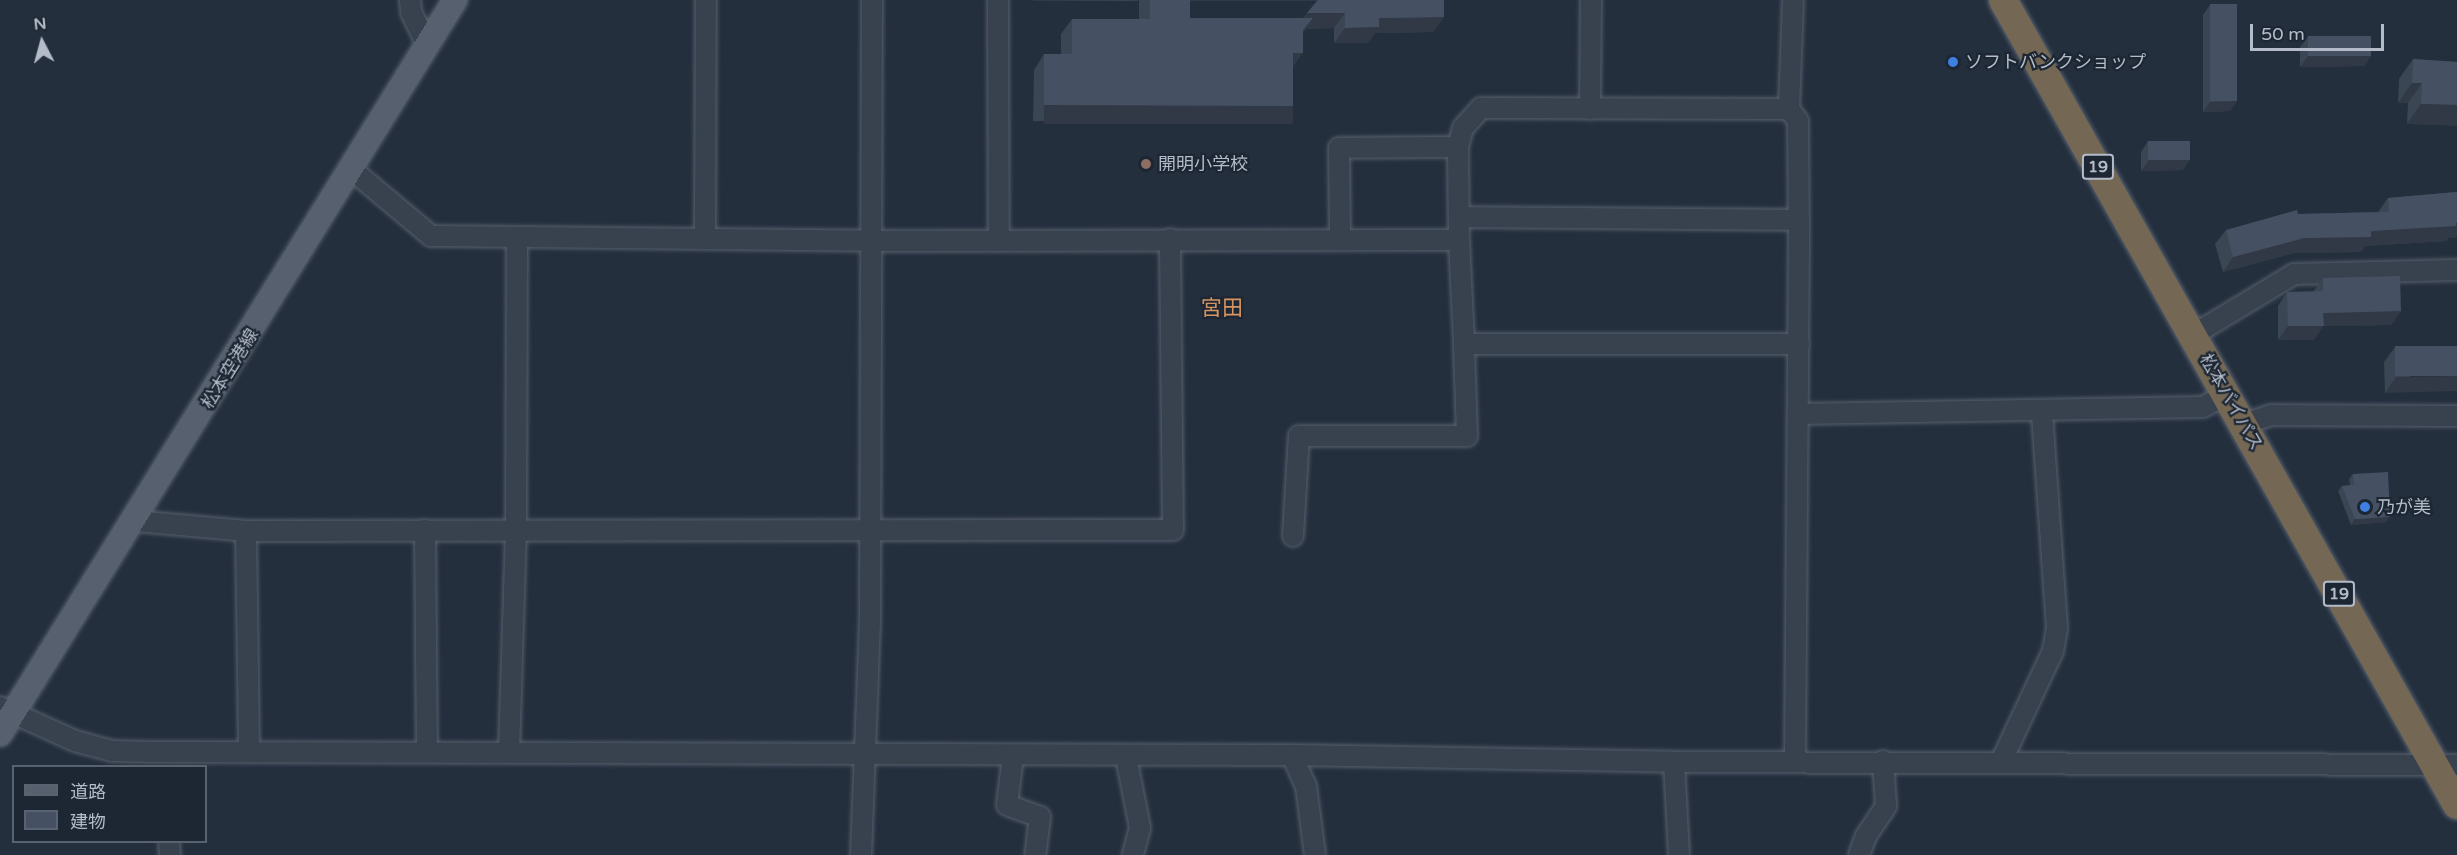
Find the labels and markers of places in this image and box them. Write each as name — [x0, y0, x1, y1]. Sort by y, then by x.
place label: ソフトバンクショップ — [1965, 51, 2145, 73]
marker: ソフトバンクショップ — [1946, 55, 1960, 69]
place label: 開明小学校 — [1158, 153, 1248, 175]
marker: 開明小学校 — [1139, 157, 1153, 171]
place label: 乃が美 — [2377, 496, 2431, 518]
marker: 乃が美 — [2358, 500, 2372, 514]

